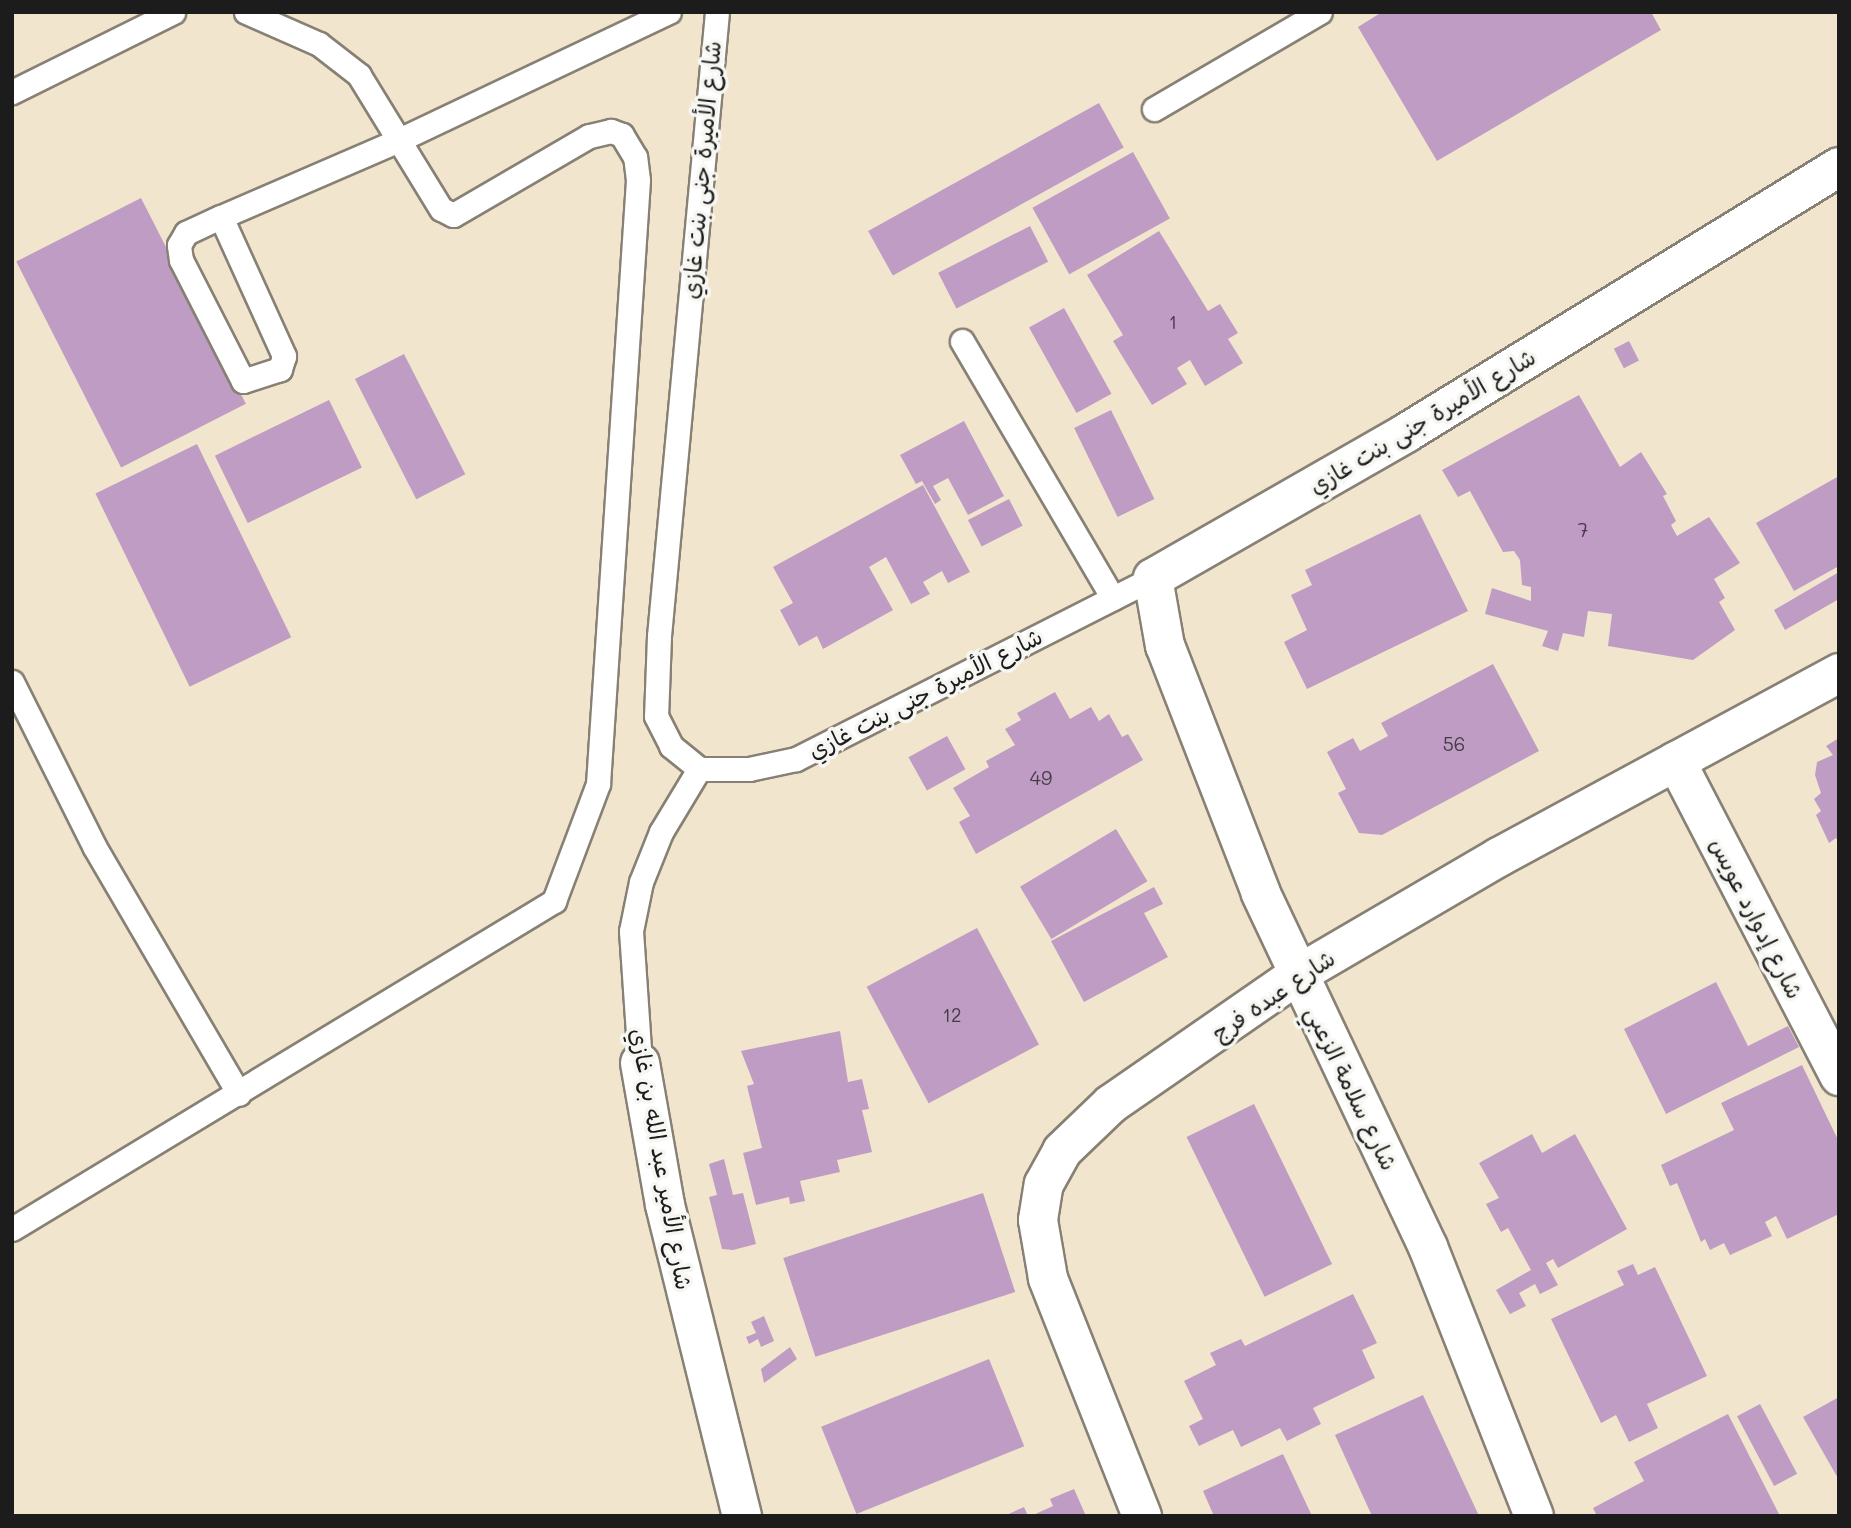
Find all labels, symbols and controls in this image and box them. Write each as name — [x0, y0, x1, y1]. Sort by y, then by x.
street label: شارع الأميرة جنى بنت غازي — [676, 40, 726, 300]
house number: 1 — [1169, 311, 1177, 333]
street label: شارع الأميرة جنى بنت غازي — [1304, 342, 1540, 500]
house number: 7 — [1578, 519, 1588, 541]
street label: شارع الأميرة جنى بنت غازي — [803, 622, 1047, 764]
house number: 56 — [1443, 733, 1465, 755]
house number: 49 — [1030, 767, 1052, 789]
street label: شارع إدوارد عويس — [1705, 833, 1809, 1003]
street label: شارع عبده فرج — [1206, 944, 1340, 1046]
street label: شارع سلامة الزعبي — [1300, 1001, 1404, 1175]
house number: 12 — [942, 1004, 962, 1026]
street label: شارع الأمير عبد الله بن غازي — [625, 1026, 699, 1292]

